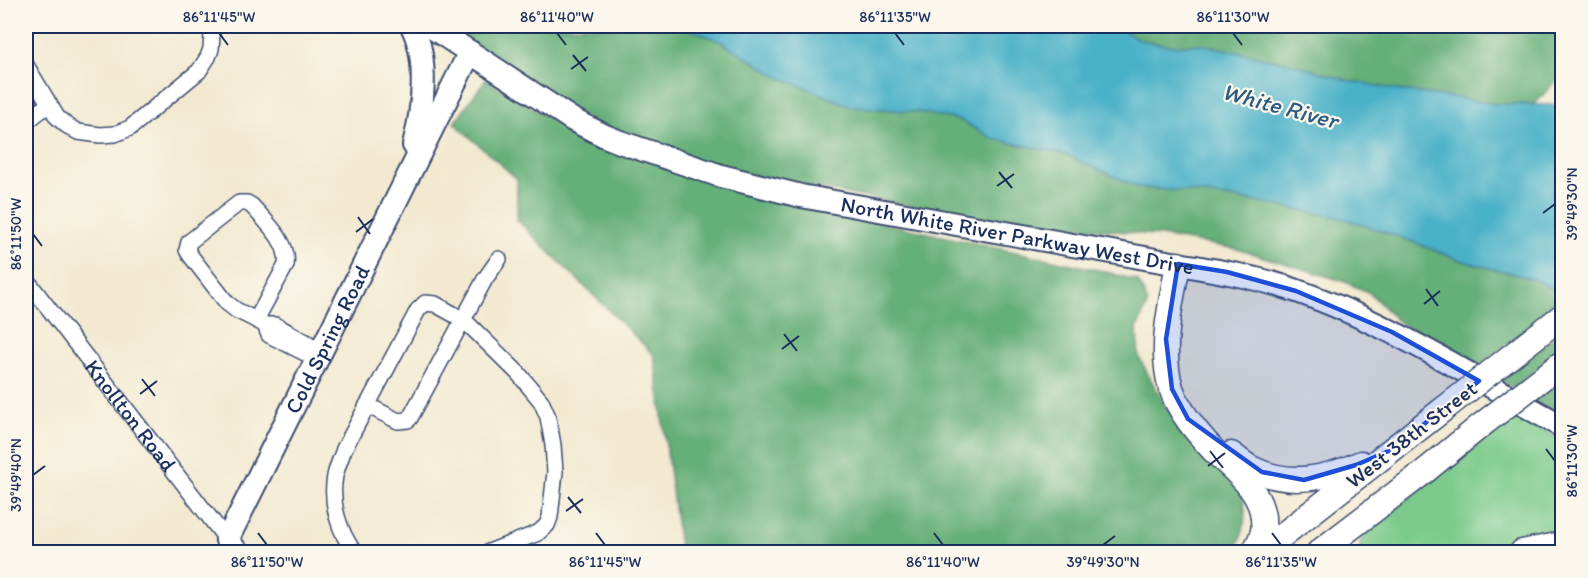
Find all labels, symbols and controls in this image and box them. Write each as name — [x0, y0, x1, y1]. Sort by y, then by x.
text: 86°11'45"W — [183, 8, 255, 26]
text: 86°11'40"W — [520, 8, 594, 26]
text: 86°11'35"W — [859, 8, 931, 26]
text: 86°11'30"W — [1196, 8, 1270, 26]
water label: White River — [1219, 76, 1343, 135]
text: 39°49'30"N — [1563, 167, 1581, 241]
street label: North White River Parkway West Drive — [839, 190, 1196, 280]
text: 86°11'50"W — [7, 197, 25, 270]
street label: Cold Spring Road — [279, 260, 376, 418]
street label: Knollton Road — [79, 354, 182, 477]
street label: West 38th Street — [1340, 375, 1482, 494]
text: 86°11'30"W — [1563, 424, 1581, 498]
text: 39°49'40"N — [7, 438, 25, 512]
text: 86°11'50"W — [231, 553, 304, 571]
text: 86°11'45"W — [569, 553, 641, 571]
text: 86°11'40"W — [906, 553, 980, 571]
text: 39°49'30"N — [1066, 553, 1140, 571]
text: 86°11'35"W — [1245, 553, 1317, 571]

